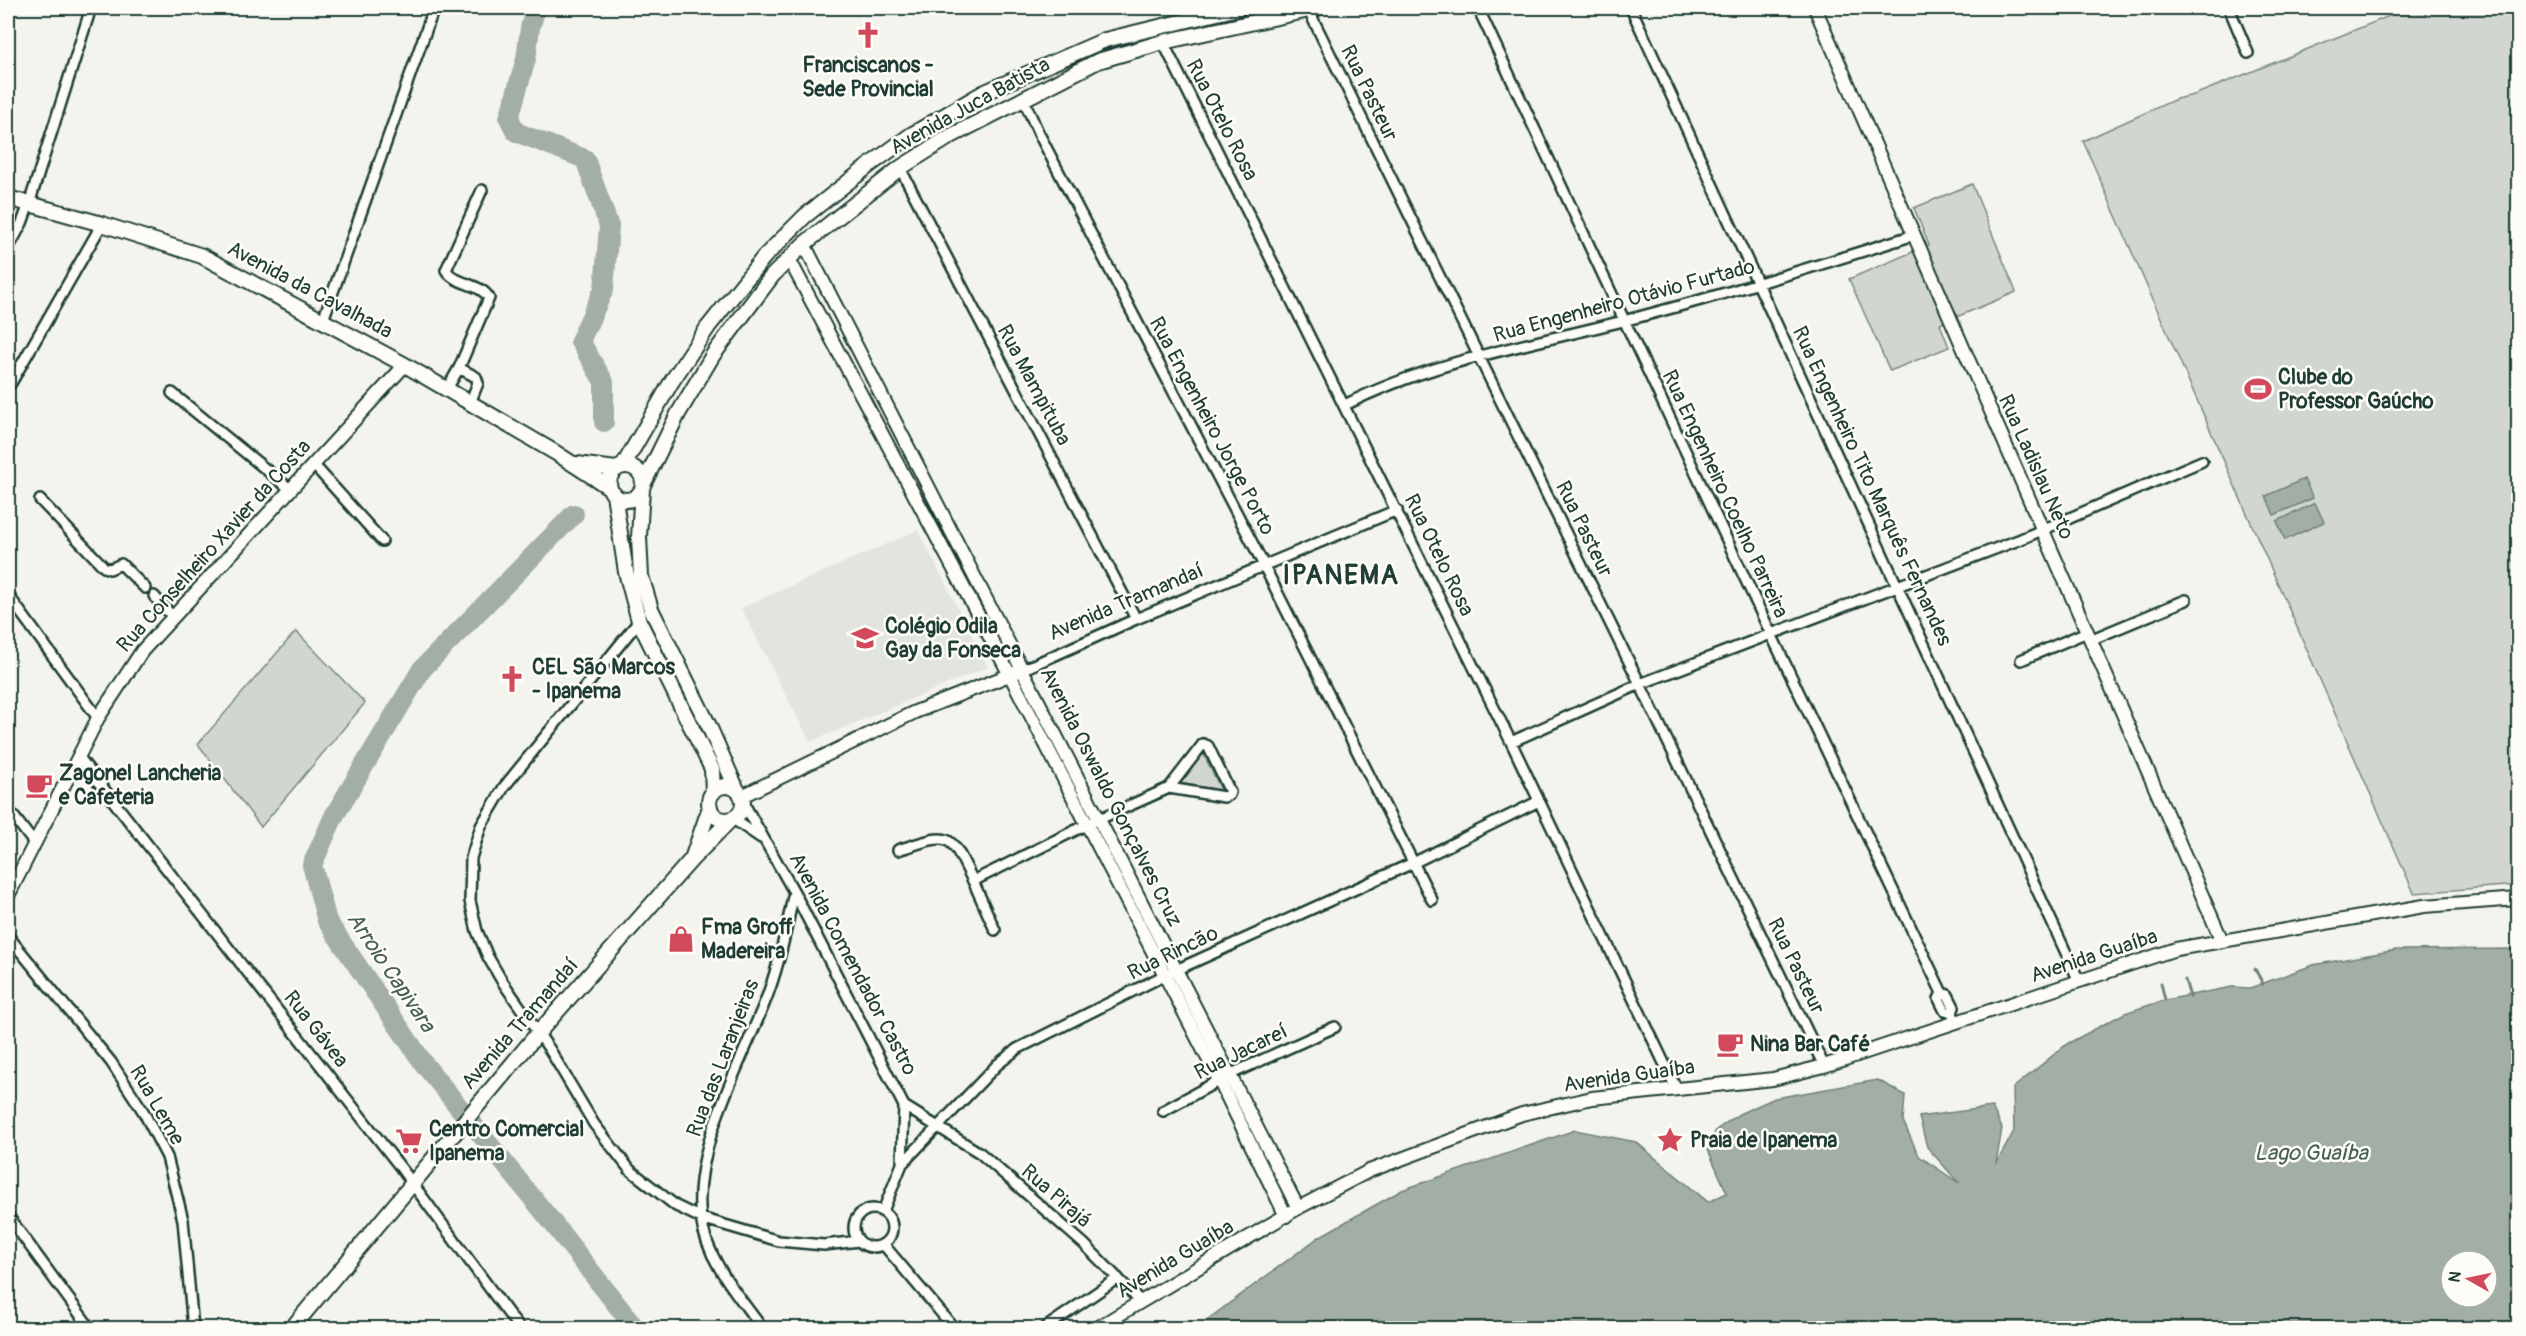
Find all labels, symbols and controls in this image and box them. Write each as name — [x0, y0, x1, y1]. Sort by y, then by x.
church icon: Franciscanos - Sede Provincial — [853, 20, 883, 50]
street label: Rua Pasteur — [1334, 40, 1404, 146]
street label: Avenida Juca Batista — [885, 51, 1055, 161]
place label: Franciscanos - Sede Provincial — [802, 52, 934, 103]
street label: Rua Otelo Rosa — [1180, 55, 1264, 185]
street label: Avenida da Cavalhada — [223, 235, 397, 345]
street label: Rua Engenheiro Otávio Furtado — [1490, 253, 1758, 349]
street label: Rua Engenheiro Jorge Porto — [1143, 312, 1281, 540]
street label: Rua Mampituba — [991, 320, 1077, 450]
street label: Rua Engenheiro Tito Marquês Fernandes — [1786, 322, 1958, 651]
place label: Clube do Professor Gaúcho — [2278, 364, 2434, 415]
street label: Rua Engenheiro Coelho Parreira — [1656, 366, 1794, 622]
sports icon: Clube do Professor Gaúcho — [2243, 374, 2273, 404]
street label: Rua Ladislau Neto — [1992, 390, 2080, 544]
street label: Rua Conselheiro Xavier da Costa — [111, 434, 317, 658]
street label: Rua Pasteur — [1549, 476, 1619, 582]
street label: Rua Otelo Rosa — [1398, 489, 1480, 621]
street label: Avenida Tramandaí — [1044, 557, 1208, 647]
district label: IPANEMA — [1283, 559, 1399, 592]
place label: Colégio Odila Gay da Fonseca — [885, 613, 1021, 664]
school or university icon: Colégio Odila Gay da Fonseca — [850, 623, 880, 653]
place label: CEL São Marcos - Ipanema — [532, 654, 676, 705]
street label: Avenida Oswaldo Gonçalves Cruz — [1034, 663, 1188, 931]
church icon: CEL São Marcos - Ipanema — [497, 664, 527, 694]
place label: Zagonel Lancheria e Cafeteria — [58, 760, 221, 811]
cafe icon: Zagonel Lancheria e Cafeteria — [24, 770, 54, 800]
street label: Avenida Comendador Castro — [783, 848, 923, 1080]
water label: Arroio Capivara — [341, 907, 442, 1039]
street label: Rua Pasteur — [1761, 913, 1831, 1019]
place label: Fma Groff Madereira — [701, 914, 793, 965]
street label: Rua Rincão — [1123, 920, 1223, 986]
street label: Avenida Guaíba — [2027, 923, 2161, 989]
shop icon: Fma Groff Madereira — [666, 924, 696, 954]
street label: Avenida Tramandaí — [455, 952, 585, 1095]
street label: Rua das Laranjeiras — [681, 975, 766, 1141]
street label: Rua Gávea — [278, 985, 354, 1073]
street label: Rua Jacareí — [1190, 1018, 1292, 1086]
cafe icon: Nina Bar Café — [1715, 1029, 1745, 1059]
place label: Nina Bar Café — [1750, 1031, 1870, 1058]
street label: Avenida Guaíba — [1562, 1053, 1696, 1099]
street label: Rua Leme — [123, 1060, 191, 1150]
place label: Centro Comercial Ipanema — [429, 1116, 584, 1167]
place icon: Praia de Ipanema — [1655, 1125, 1685, 1155]
supermarket icon: Centro Comercial Ipanema — [394, 1126, 424, 1156]
place label: Praia de Ipanema — [1690, 1127, 1838, 1154]
water label: Lago Guaíba — [2254, 1139, 2369, 1167]
street label: Rua Pirajá — [1015, 1158, 1097, 1234]
street label: Avenida Guaíba — [1111, 1213, 1239, 1305]
north arrow — [2439, 1249, 2499, 1309]
text: N — [2444, 1270, 2466, 1284]

